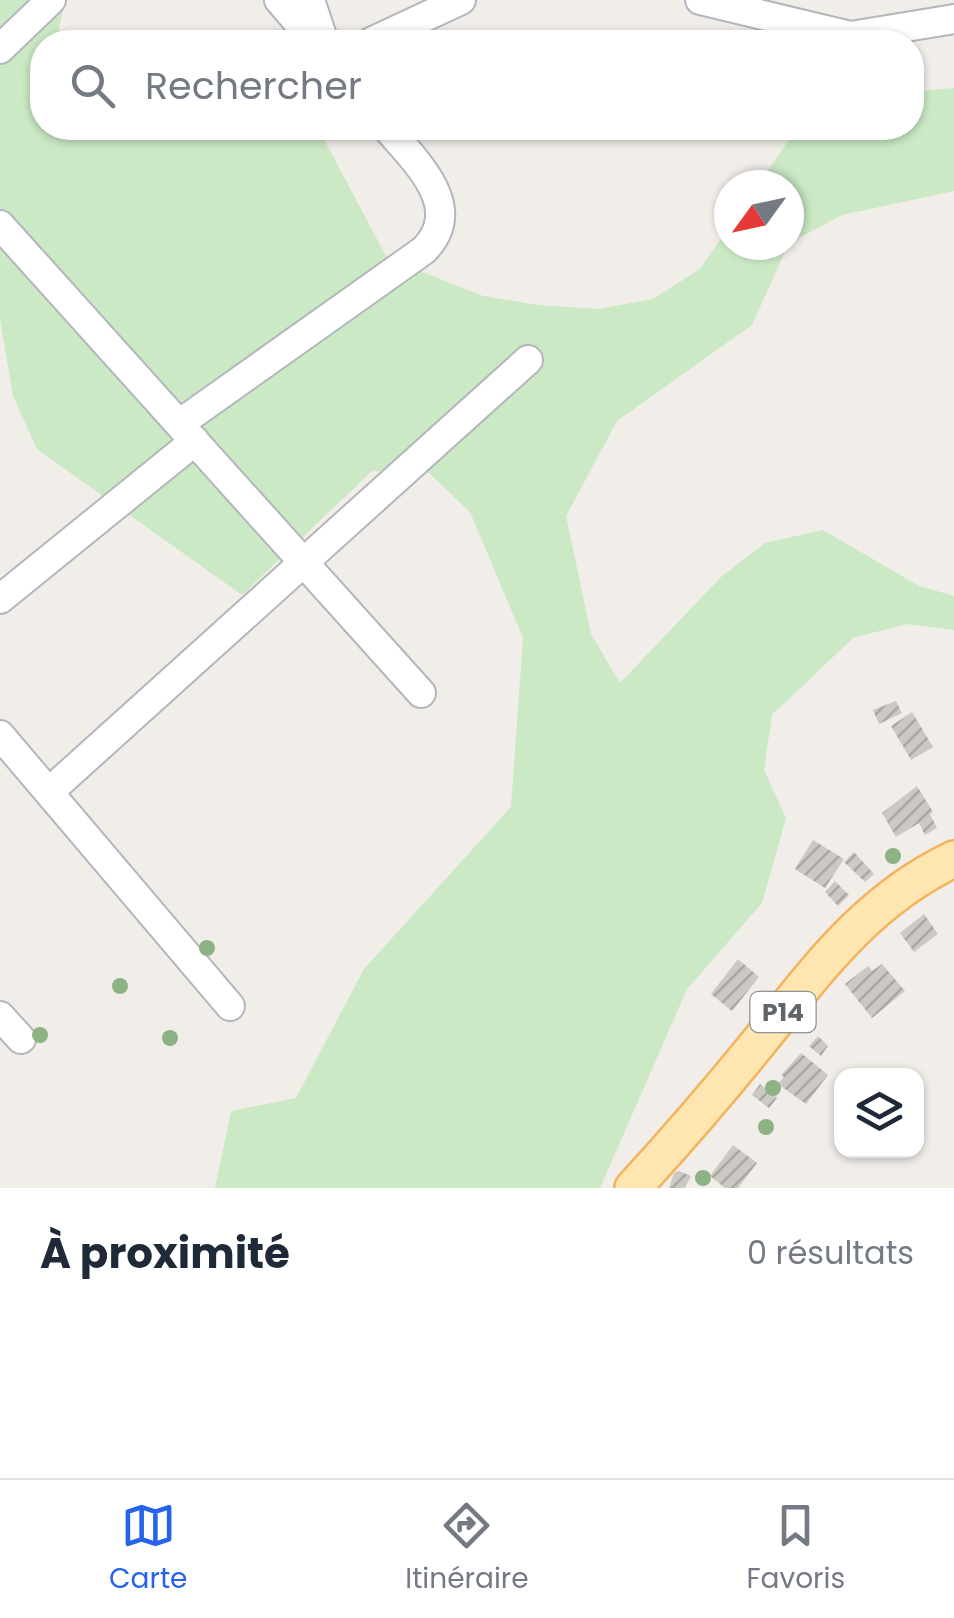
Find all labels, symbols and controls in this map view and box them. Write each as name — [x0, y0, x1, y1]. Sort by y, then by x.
search box — [30, 30, 924, 140]
icon: search — [65, 58, 120, 113]
text: Rechercher — [145, 59, 362, 112]
north arrow — [714, 170, 804, 260]
road number: P14 — [750, 992, 816, 1032]
map controls — [834, 1068, 924, 1158]
button: layers — [834, 1068, 924, 1158]
text: À proximité — [40, 1224, 290, 1283]
text: 0 résultats — [747, 1230, 914, 1275]
tab: Carte — [109, 1498, 187, 1600]
tab: Itinéraire — [405, 1498, 529, 1600]
tab: Favoris — [746, 1498, 845, 1600]

